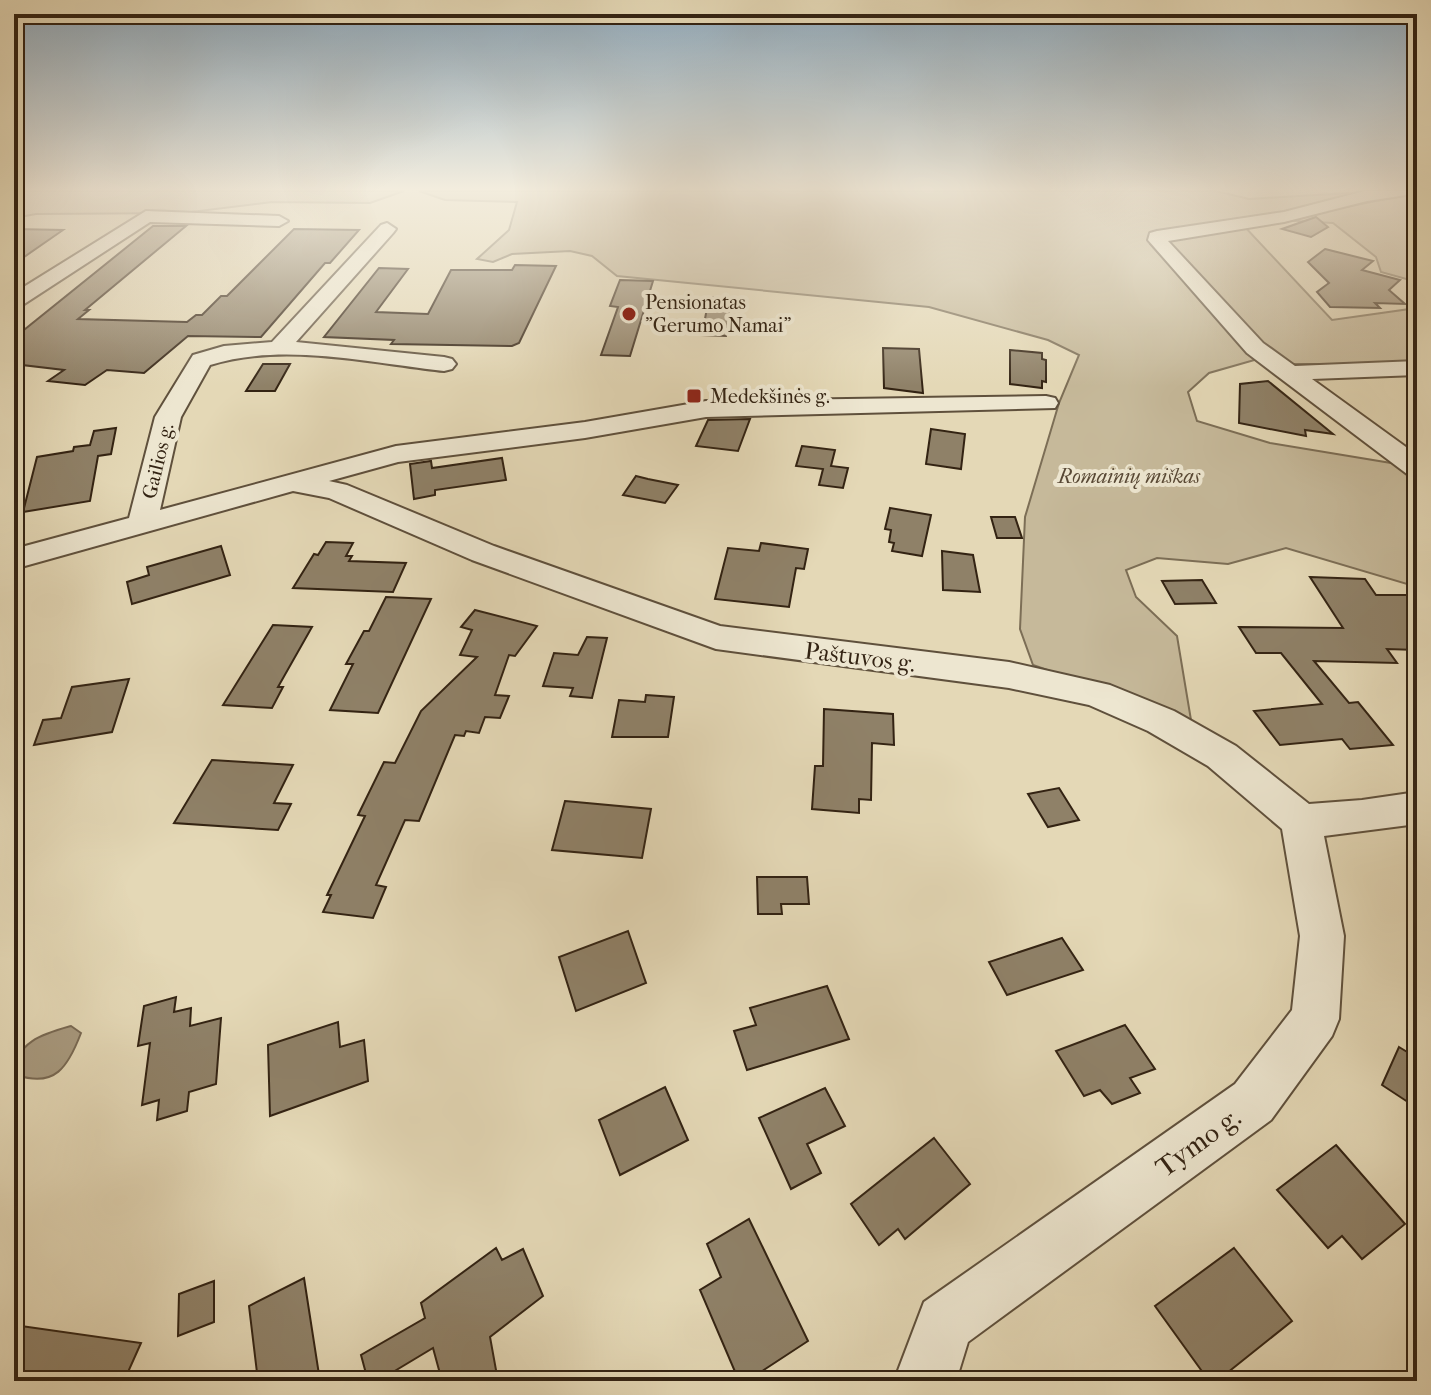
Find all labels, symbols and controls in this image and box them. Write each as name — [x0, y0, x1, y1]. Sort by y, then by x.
place label: Pensionatas "Gerumo Namai" — [645, 291, 791, 337]
marker: Pensionatas "Gerumo Namai" — [620, 305, 638, 323]
place label: Medekšinės g. — [710, 385, 830, 408]
marker: Medekšinės g. — [685, 387, 703, 405]
street label: Gailios g. — [138, 421, 179, 501]
park label: Romainių miškas — [1056, 465, 1201, 489]
street label: Paštuvos g. — [803, 636, 917, 678]
street label: Tymo g. — [1149, 1100, 1247, 1184]

